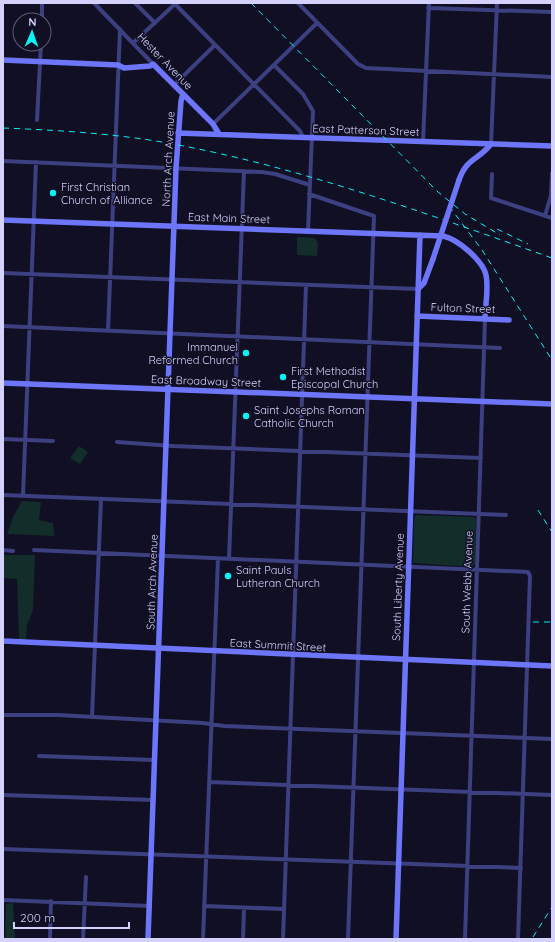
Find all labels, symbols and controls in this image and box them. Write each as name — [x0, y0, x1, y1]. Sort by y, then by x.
north arrow — [12, 12, 52, 52]
text: N — [28, 15, 37, 29]
street label: Hester Avenue — [134, 30, 196, 92]
street label: North Arch Avenue — [159, 111, 177, 207]
street label: East Patterson Street — [312, 121, 420, 139]
place label: First Christian Church of Alliance — [61, 180, 153, 207]
marker: First Christian Church of Alliance — [48, 188, 58, 198]
street label: East Main Street — [188, 210, 271, 226]
street label: Fulton Street — [430, 300, 496, 316]
place label: Immanuel Reformed Church — [148, 340, 238, 367]
marker: Immanuel Reformed Church — [241, 348, 251, 358]
place label: First Methodist Episcopal Church — [291, 364, 378, 391]
street label: East Broadway Street — [151, 372, 262, 390]
marker: First Methodist Episcopal Church — [278, 372, 288, 382]
place label: Saint Josephs Roman Catholic Church — [254, 403, 365, 430]
marker: Saint Josephs Roman Catholic Church — [241, 411, 251, 421]
street label: South Webb Avenue — [458, 530, 476, 634]
street label: South Liberty Avenue — [389, 533, 407, 641]
street label: South Arch Avenue — [143, 534, 161, 630]
place label: Saint Pauls Lutheran Church — [236, 563, 320, 590]
marker: Saint Pauls Lutheran Church — [223, 571, 233, 581]
street label: East Summit Street — [229, 635, 327, 655]
scale bar — [14, 904, 129, 930]
text: 200 m — [20, 910, 55, 925]

